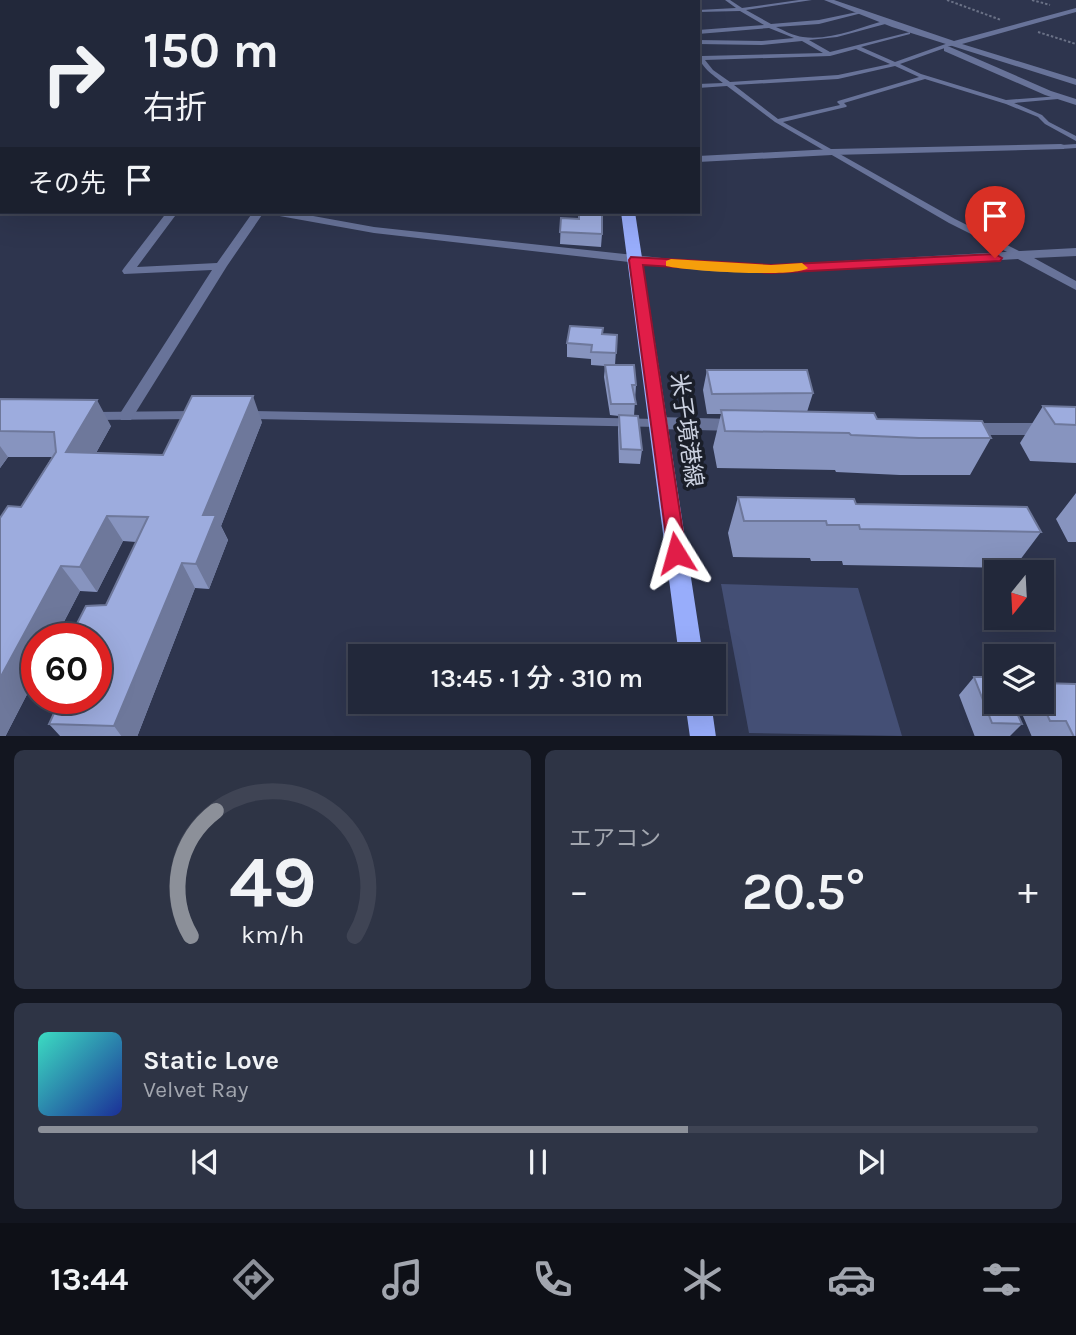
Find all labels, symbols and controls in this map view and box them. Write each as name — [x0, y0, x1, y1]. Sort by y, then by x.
text: 150 m — [143, 22, 279, 79]
icon: right — [28, 28, 119, 119]
text: 右折 — [143, 89, 207, 126]
icon: arrive — [120, 161, 158, 199]
text: その先 — [28, 168, 106, 199]
pin — [965, 186, 1025, 258]
icon: arrive — [976, 197, 1014, 235]
street label: 米子境港線 — [665, 371, 708, 489]
position arrow — [639, 516, 713, 590]
north arrow — [984, 560, 1054, 630]
map controls — [984, 560, 1054, 714]
speed limit sign: 60 — [21, 623, 112, 714]
button: layers — [984, 644, 1054, 714]
text: 13:45 · 1 分 · 310 m — [431, 663, 643, 694]
text: エアコン — [569, 825, 661, 852]
text: 49 — [229, 839, 316, 924]
text: 20.5° — [742, 861, 865, 922]
text: − — [569, 869, 589, 914]
text: + — [1018, 869, 1038, 914]
text: km/h — [241, 919, 304, 948]
text: Static Love — [143, 1045, 279, 1076]
text: Velvet Ray — [143, 1076, 248, 1103]
icon: previous — [186, 1143, 224, 1181]
icon: pause — [519, 1143, 557, 1181]
icon: next — [852, 1143, 890, 1181]
icon: directions — [229, 1255, 278, 1304]
icon: music — [378, 1255, 427, 1304]
icon: phone — [528, 1255, 577, 1304]
icon: climate — [678, 1255, 727, 1304]
icon: car — [827, 1255, 876, 1304]
icon: filters — [977, 1255, 1026, 1304]
text: 13:44 — [50, 1261, 128, 1298]

